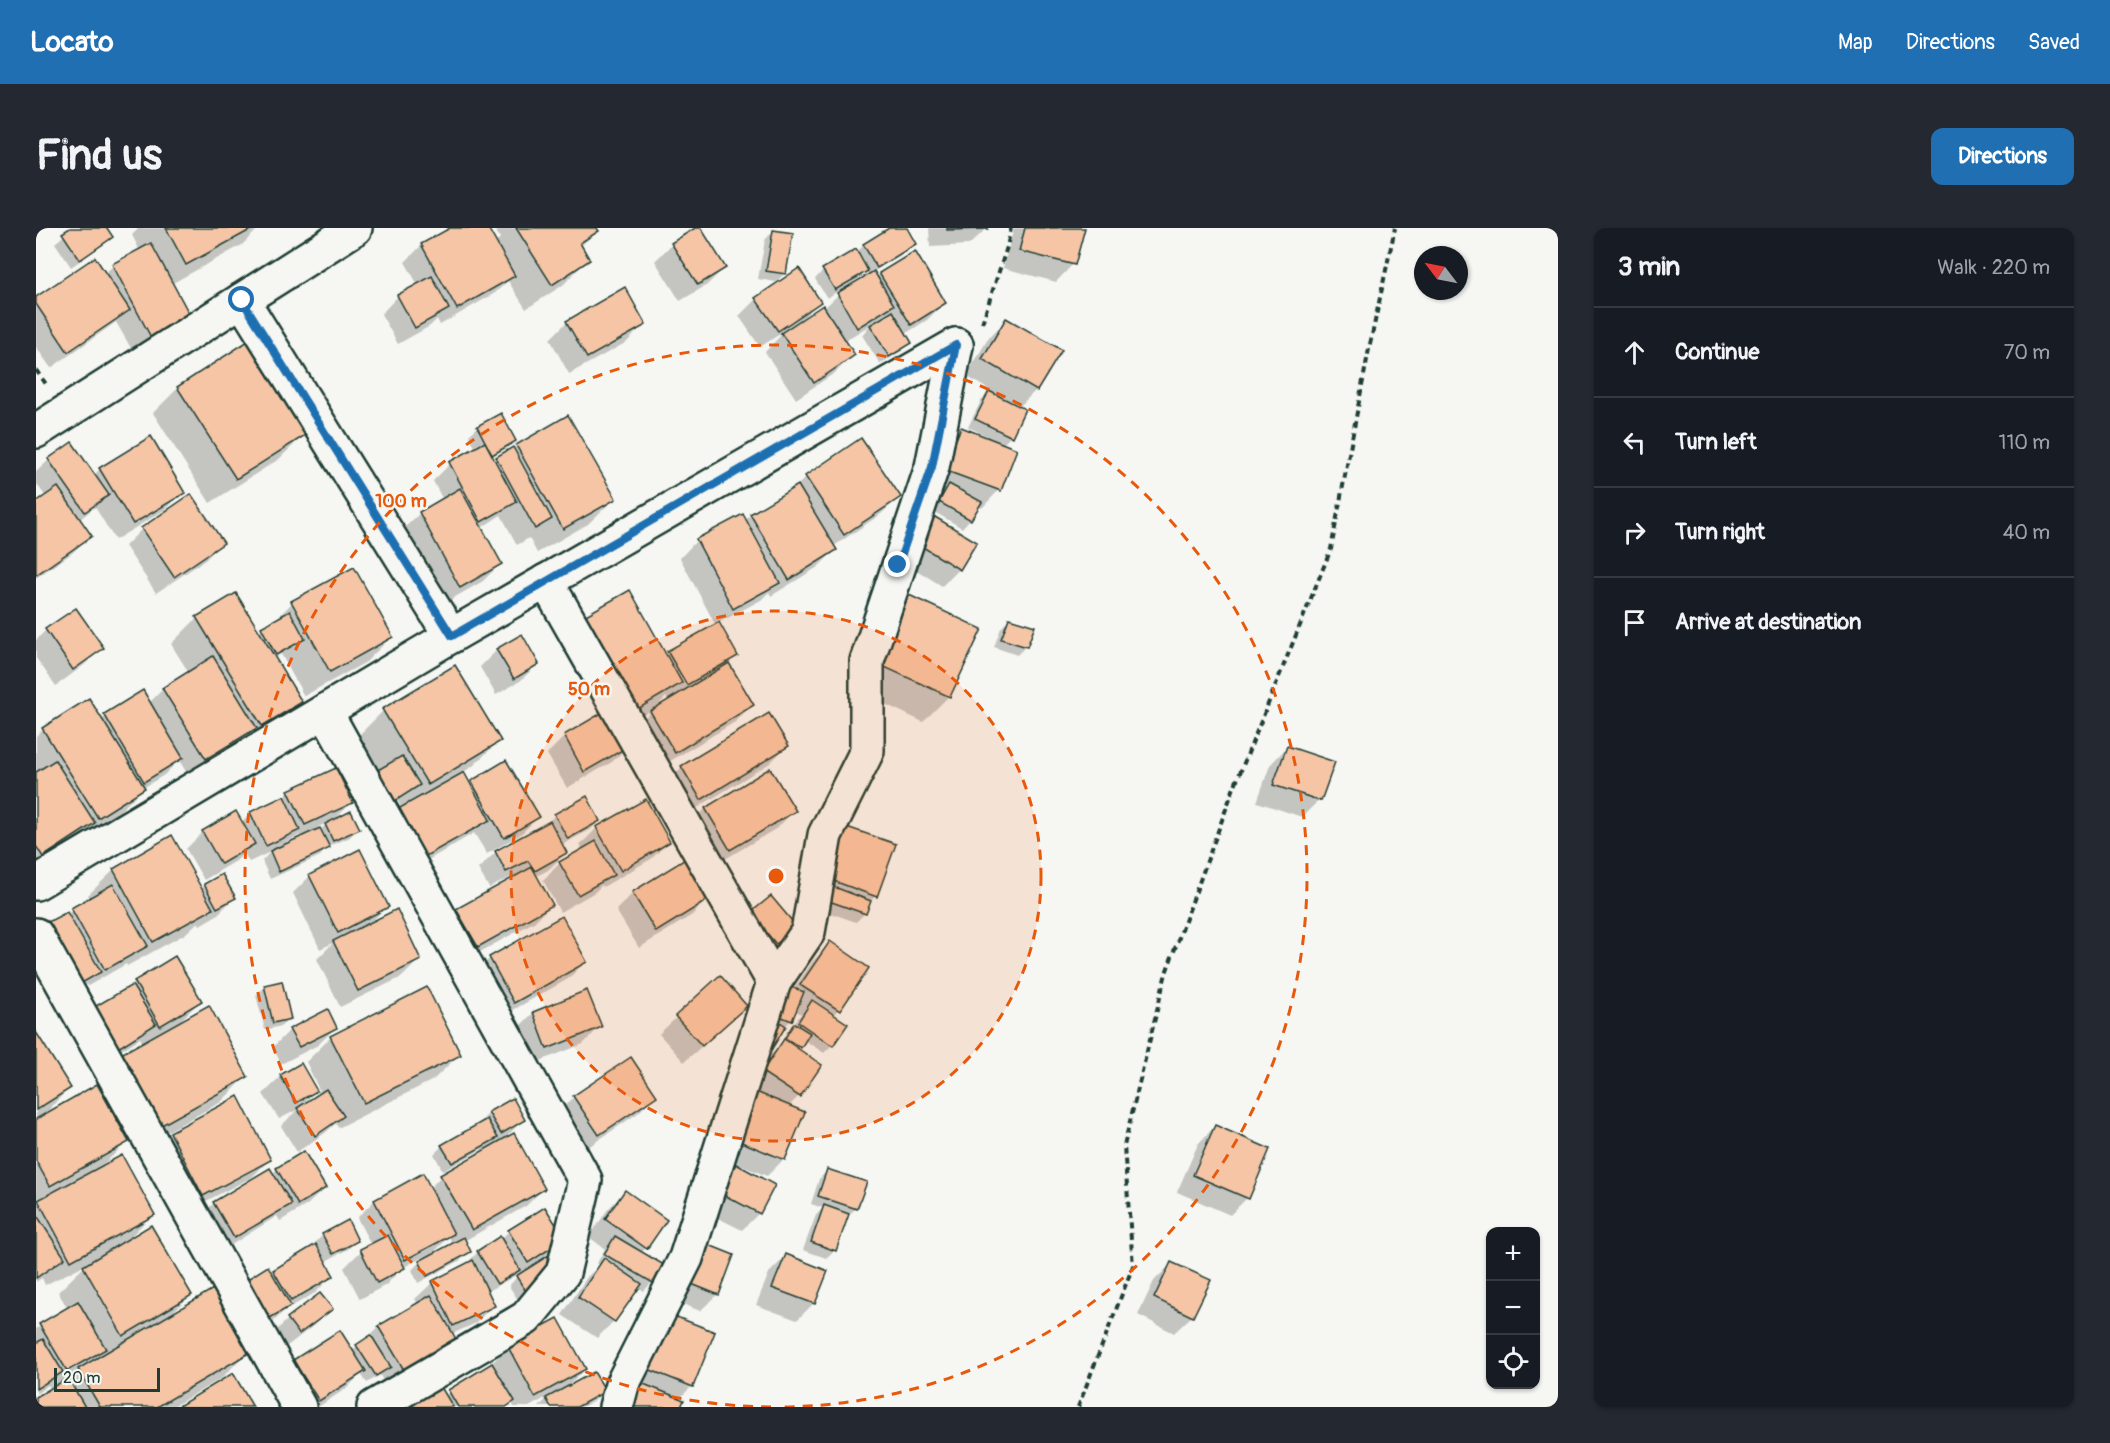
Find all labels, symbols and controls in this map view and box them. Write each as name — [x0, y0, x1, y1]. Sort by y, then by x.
text: Locato — [30, 25, 114, 60]
text: Map — [1838, 29, 1873, 56]
text: Directions — [1906, 29, 1995, 56]
text: Saved — [2028, 29, 2080, 56]
button: Directions — [1931, 128, 2074, 185]
text: Find us — [36, 130, 162, 182]
north arrow — [1414, 246, 1468, 300]
text: 3 min — [1618, 251, 1680, 283]
text: Walk · 220 m — [1937, 255, 2050, 280]
route start — [228, 286, 254, 312]
icon: ahead — [1618, 336, 1651, 369]
text: Continue — [1675, 338, 1759, 366]
text: 70 m — [2004, 340, 2050, 365]
icon: left — [1618, 426, 1651, 459]
text: Turn left — [1675, 428, 1757, 456]
text: 110 m — [1999, 430, 2050, 455]
text: 100 m — [375, 490, 427, 513]
icon: right — [1618, 516, 1651, 549]
text: Turn right — [1675, 518, 1765, 546]
text: 40 m — [2003, 520, 2050, 545]
route end — [884, 551, 910, 577]
icon: arrive — [1618, 606, 1651, 639]
text: Arrive at destination — [1675, 608, 1861, 636]
text: 50 m — [568, 678, 610, 701]
centre of rings — [766, 866, 786, 886]
map controls — [1486, 1227, 1540, 1389]
button: + — [1486, 1227, 1540, 1281]
button: − — [1486, 1281, 1540, 1335]
button: locate — [1486, 1335, 1540, 1389]
scale bar — [54, 1365, 160, 1392]
text: 20 m — [63, 1368, 101, 1388]

